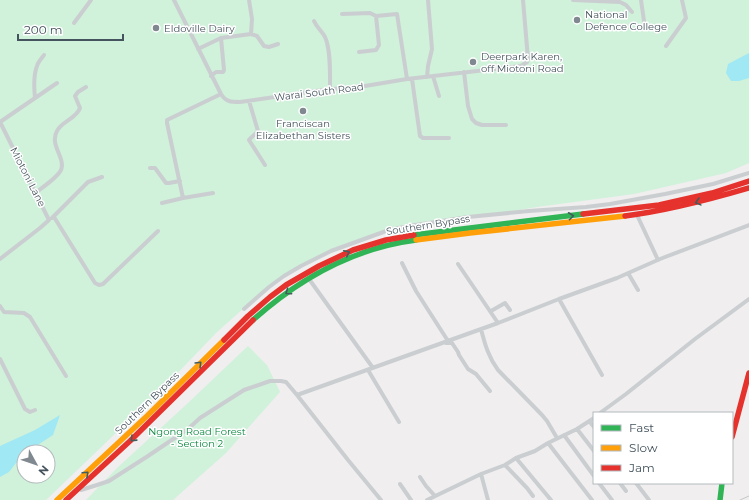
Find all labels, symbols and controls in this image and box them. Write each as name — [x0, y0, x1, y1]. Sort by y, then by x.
place label: National Defence College — [585, 8, 667, 33]
marker: National Defence College — [572, 15, 582, 25]
scale bar — [18, 16, 123, 42]
text: 200 m — [24, 22, 63, 37]
place label: Eldoville Dairy — [164, 22, 235, 35]
marker: Eldoville Dairy — [151, 23, 161, 33]
place label: Deerpark Karen, off Miotoni Road — [481, 50, 564, 75]
marker: Deerpark Karen, off Miotoni Road — [468, 57, 478, 67]
street label: Warai South Road — [274, 80, 364, 104]
marker: Franciscan Elizabethan Sisters — [298, 106, 308, 116]
place label: Franciscan Elizabethan Sisters — [256, 117, 350, 142]
street label: Miotoni Lane — [7, 145, 49, 209]
one-way arrow — [695, 198, 701, 206]
street label: Southern Bypass — [385, 212, 471, 238]
one-way arrow — [568, 212, 574, 221]
one-way arrow — [342, 250, 350, 258]
one-way arrow — [285, 287, 292, 295]
one-way arrow — [194, 361, 202, 369]
street label: Southern Bypass — [112, 369, 182, 437]
legend — [593, 412, 733, 484]
text: Fast — [629, 420, 654, 435]
park label: Ngong Road Forest - Section 2 — [148, 425, 246, 450]
one-way arrow — [130, 434, 138, 441]
text: Slow — [629, 440, 658, 455]
north arrow — [16, 444, 56, 484]
text: Jam — [628, 460, 655, 475]
text: N — [35, 463, 52, 478]
one-way arrow — [81, 472, 88, 479]

